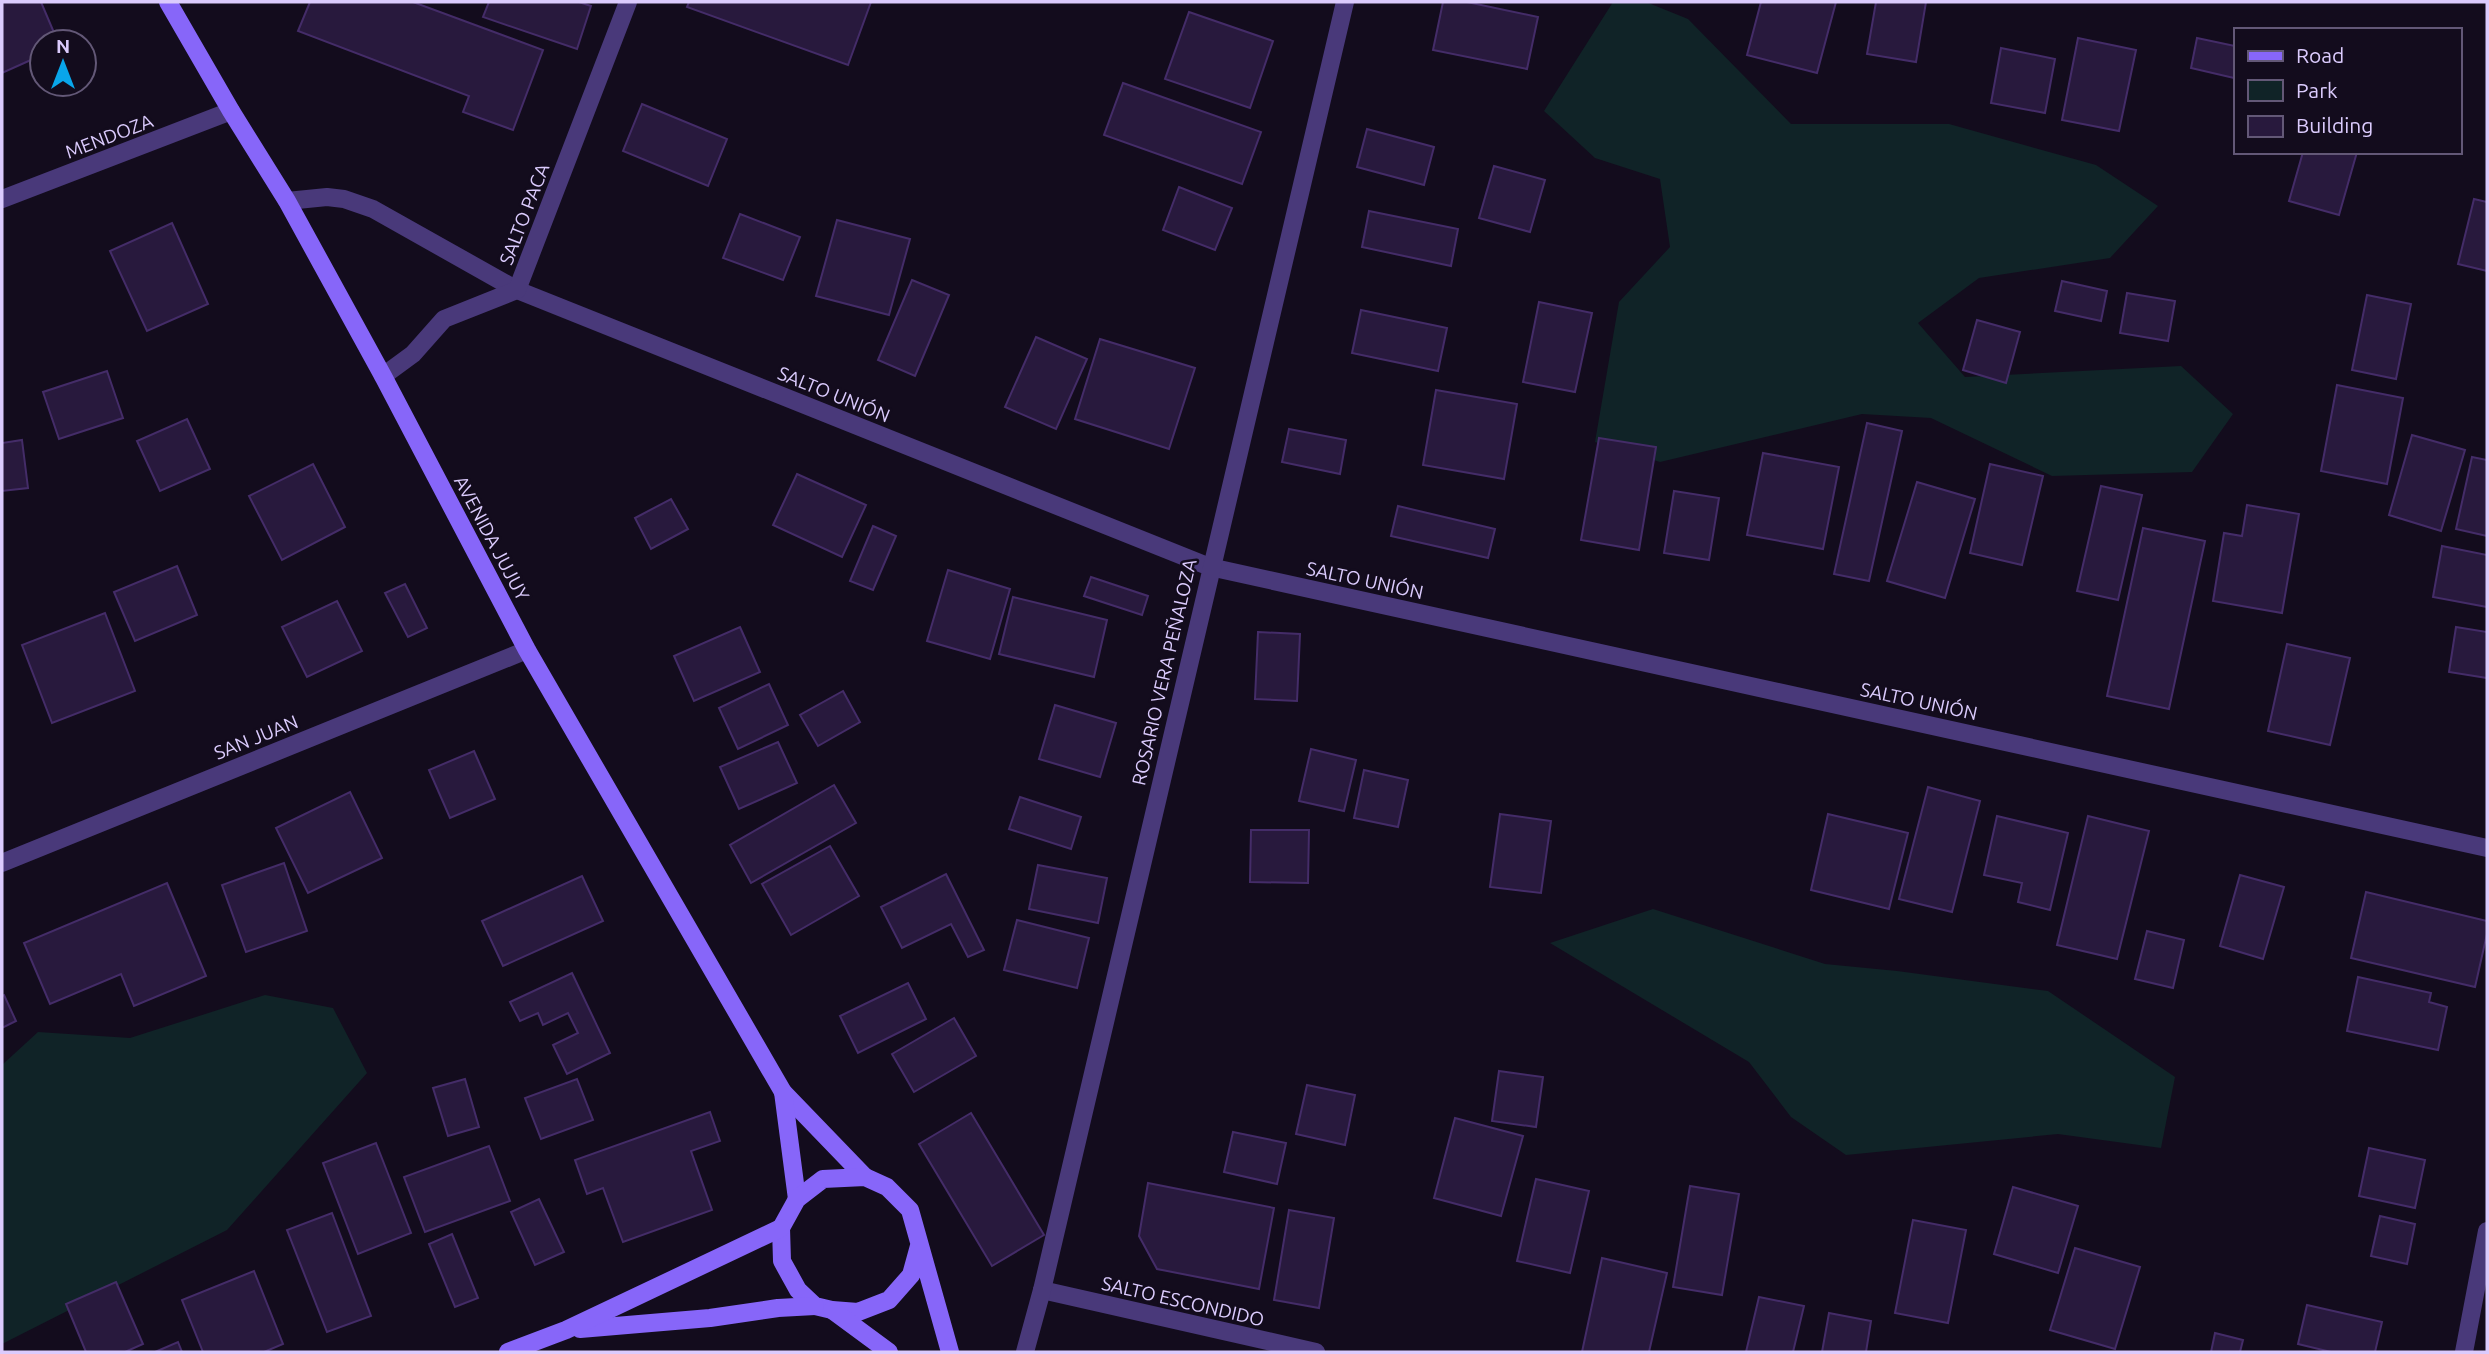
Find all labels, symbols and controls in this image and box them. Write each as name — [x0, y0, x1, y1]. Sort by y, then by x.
north arrow — [28, 28, 98, 98]
legend — [2234, 28, 2461, 154]
text: N — [56, 35, 70, 57]
text: Road — [2296, 43, 2344, 67]
text: Park — [2296, 78, 2338, 102]
street label: MENDOZA — [62, 109, 157, 163]
text: Building — [2296, 113, 2373, 137]
street label: SALTO PACA — [495, 160, 554, 268]
street label: SALTO UNIÓN — [775, 361, 893, 427]
street label: AVENIDA JUJUY — [450, 472, 534, 604]
street label: ROSARIO VERA PEÑALOZA — [1127, 556, 1201, 787]
street label: SALTO UNIÓN — [1304, 557, 1426, 603]
street label: SALTO UNIÓN — [1858, 678, 1980, 724]
street label: SAN JUAN — [211, 710, 301, 764]
street label: SALTO ESCONDIDO — [1100, 1272, 1266, 1330]

